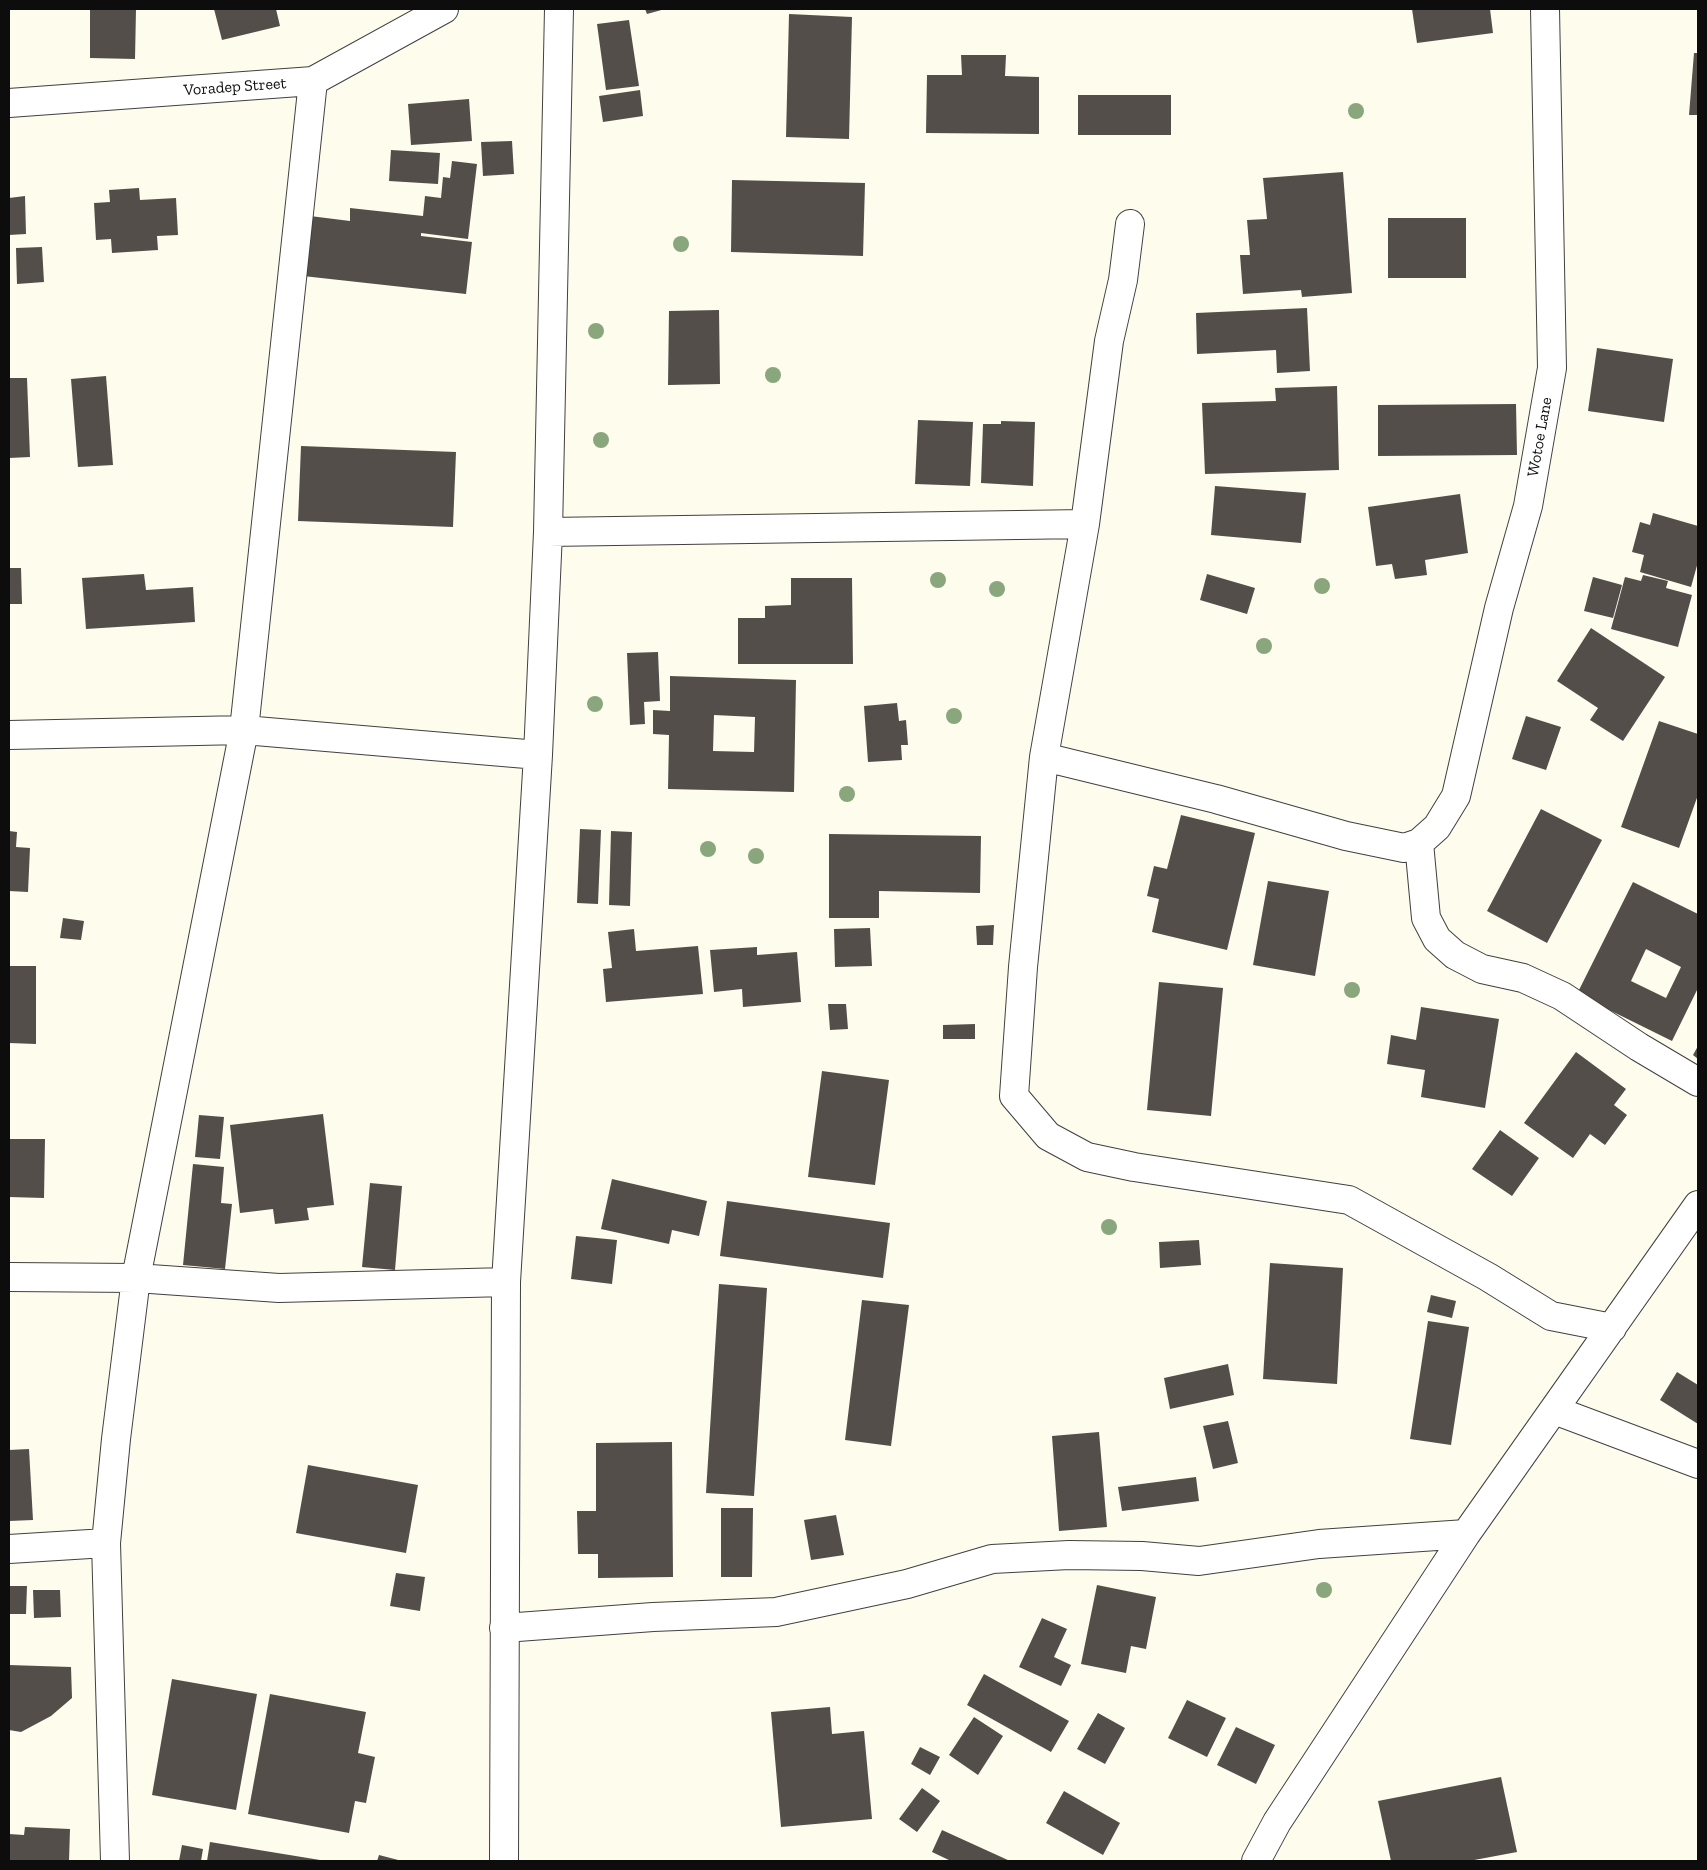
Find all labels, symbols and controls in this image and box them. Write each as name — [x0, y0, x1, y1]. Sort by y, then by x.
street label: Voradep Street — [183, 74, 287, 100]
street label: Wotoe Lane — [1524, 396, 1556, 478]

